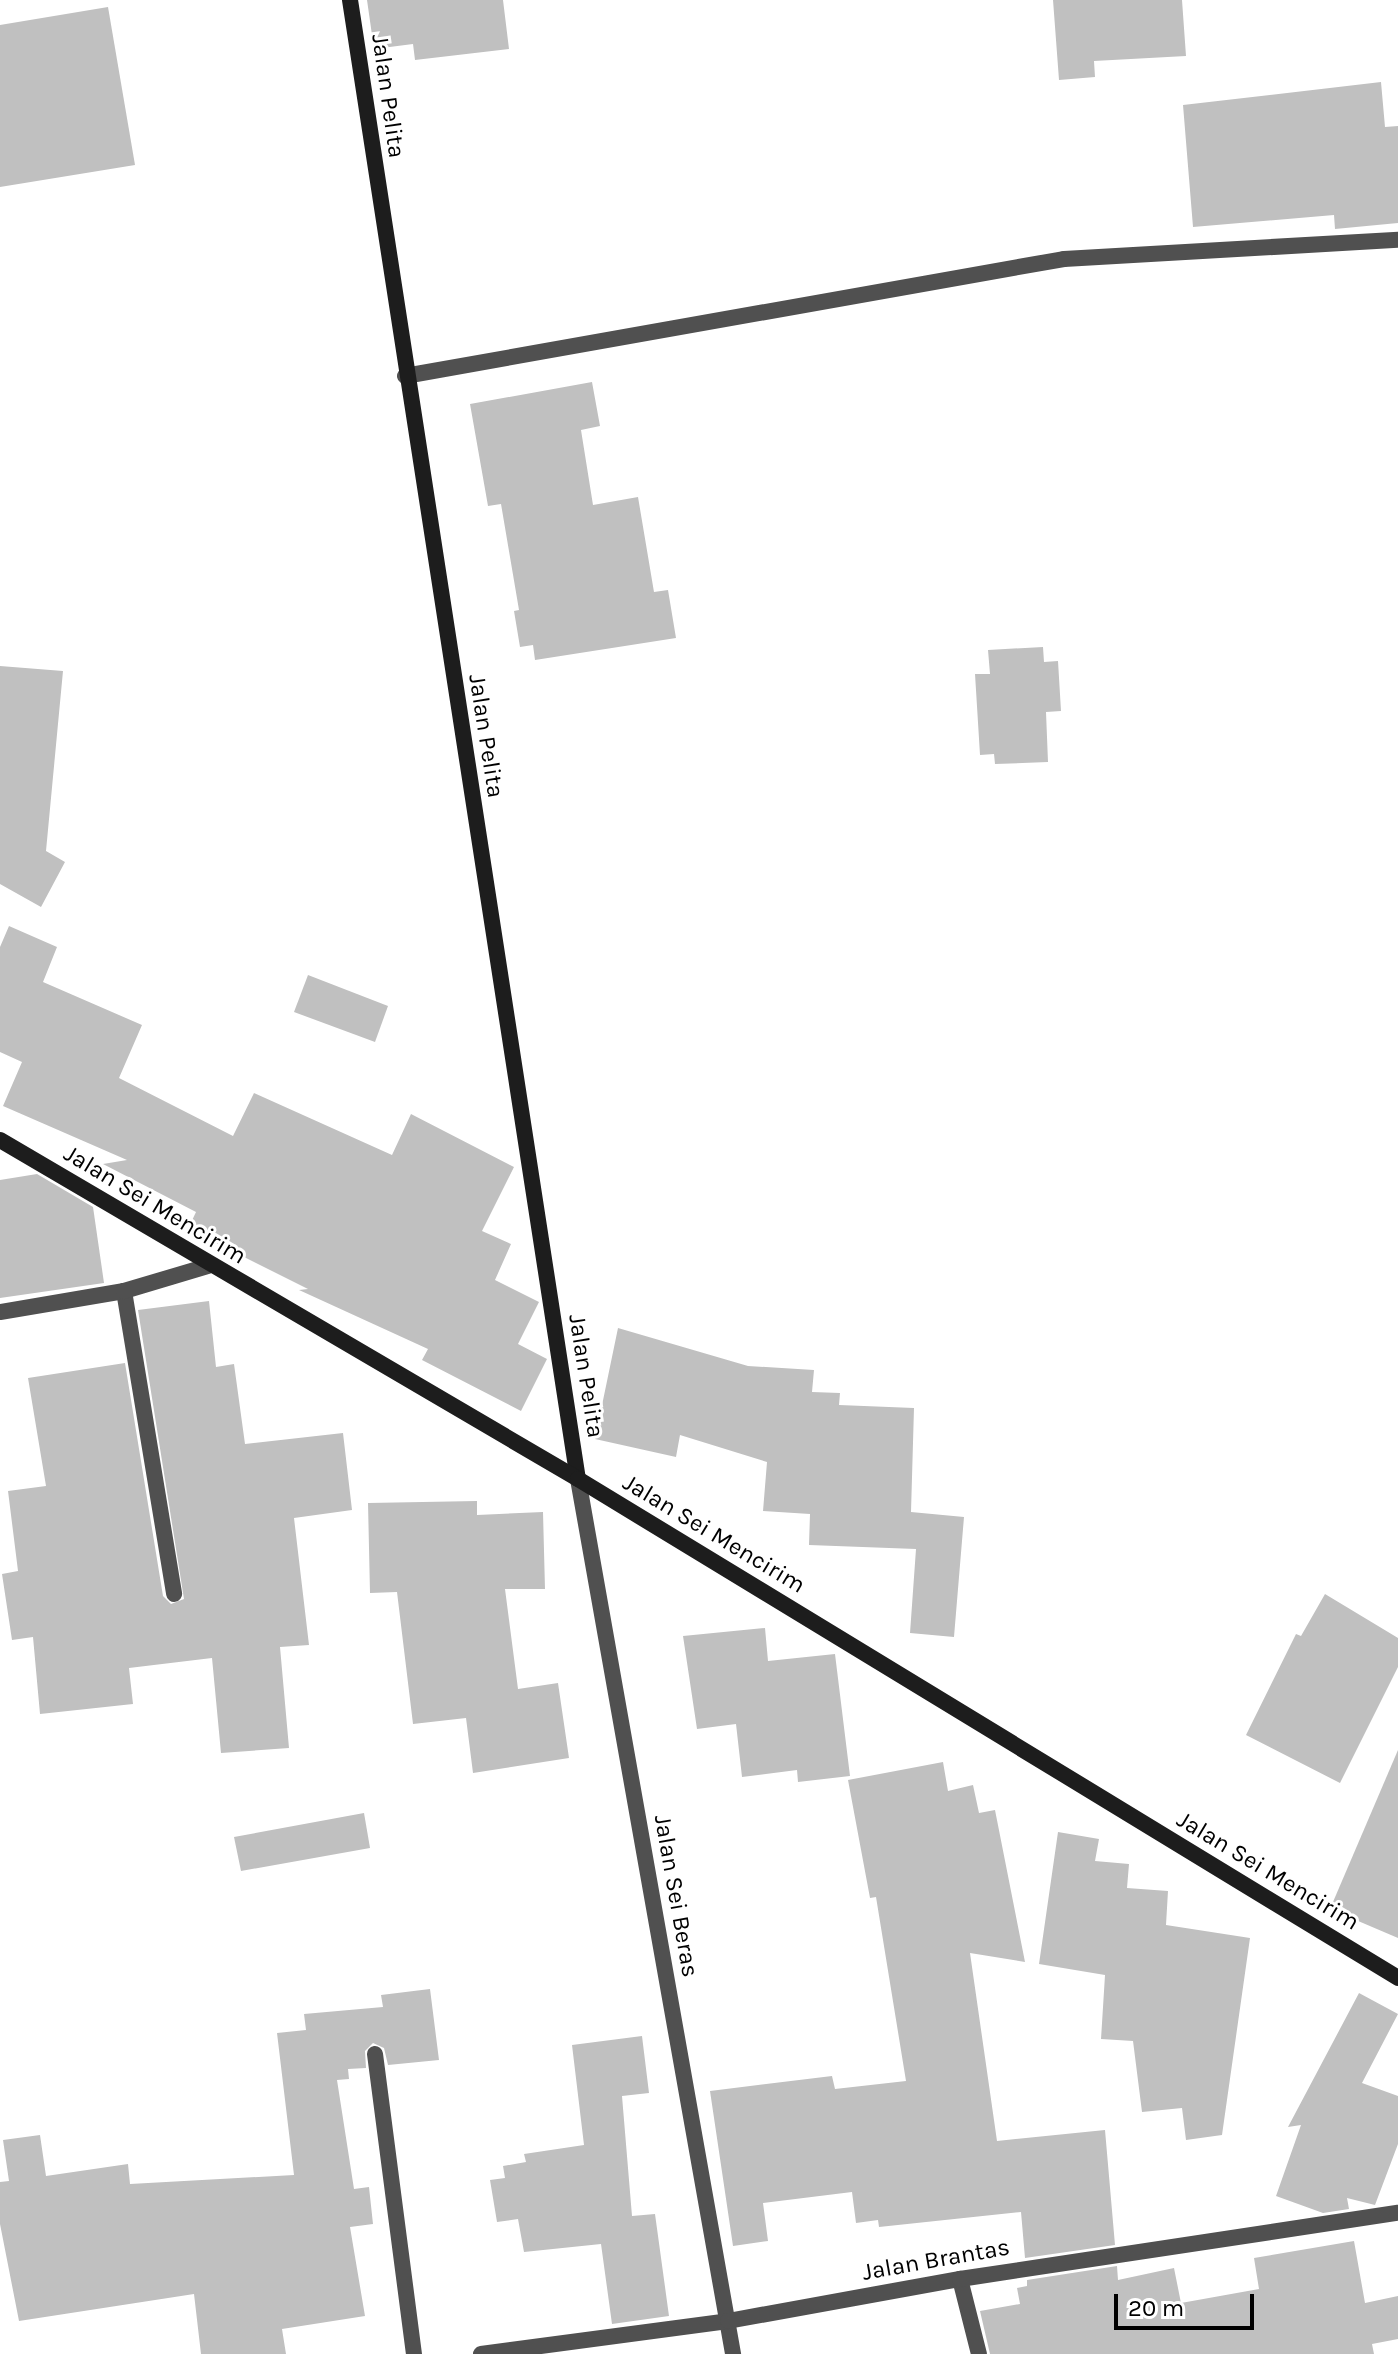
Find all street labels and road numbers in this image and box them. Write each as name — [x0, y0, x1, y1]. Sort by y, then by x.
street label: Jalan Pelita — [365, 32, 411, 160]
street label: Jalan Pelita — [462, 672, 510, 800]
street label: Jalan Sei Mencirim — [59, 1139, 251, 1271]
street label: Jalan Pelita — [562, 1312, 610, 1440]
street label: Jalan Sei Mencirim — [618, 1468, 810, 1600]
street label: Jalan Sei Mencirim — [1172, 1805, 1364, 1937]
street label: Jalan Sei Beras — [648, 1813, 704, 1979]
street label: Jalan Brantas — [860, 2233, 1012, 2287]

